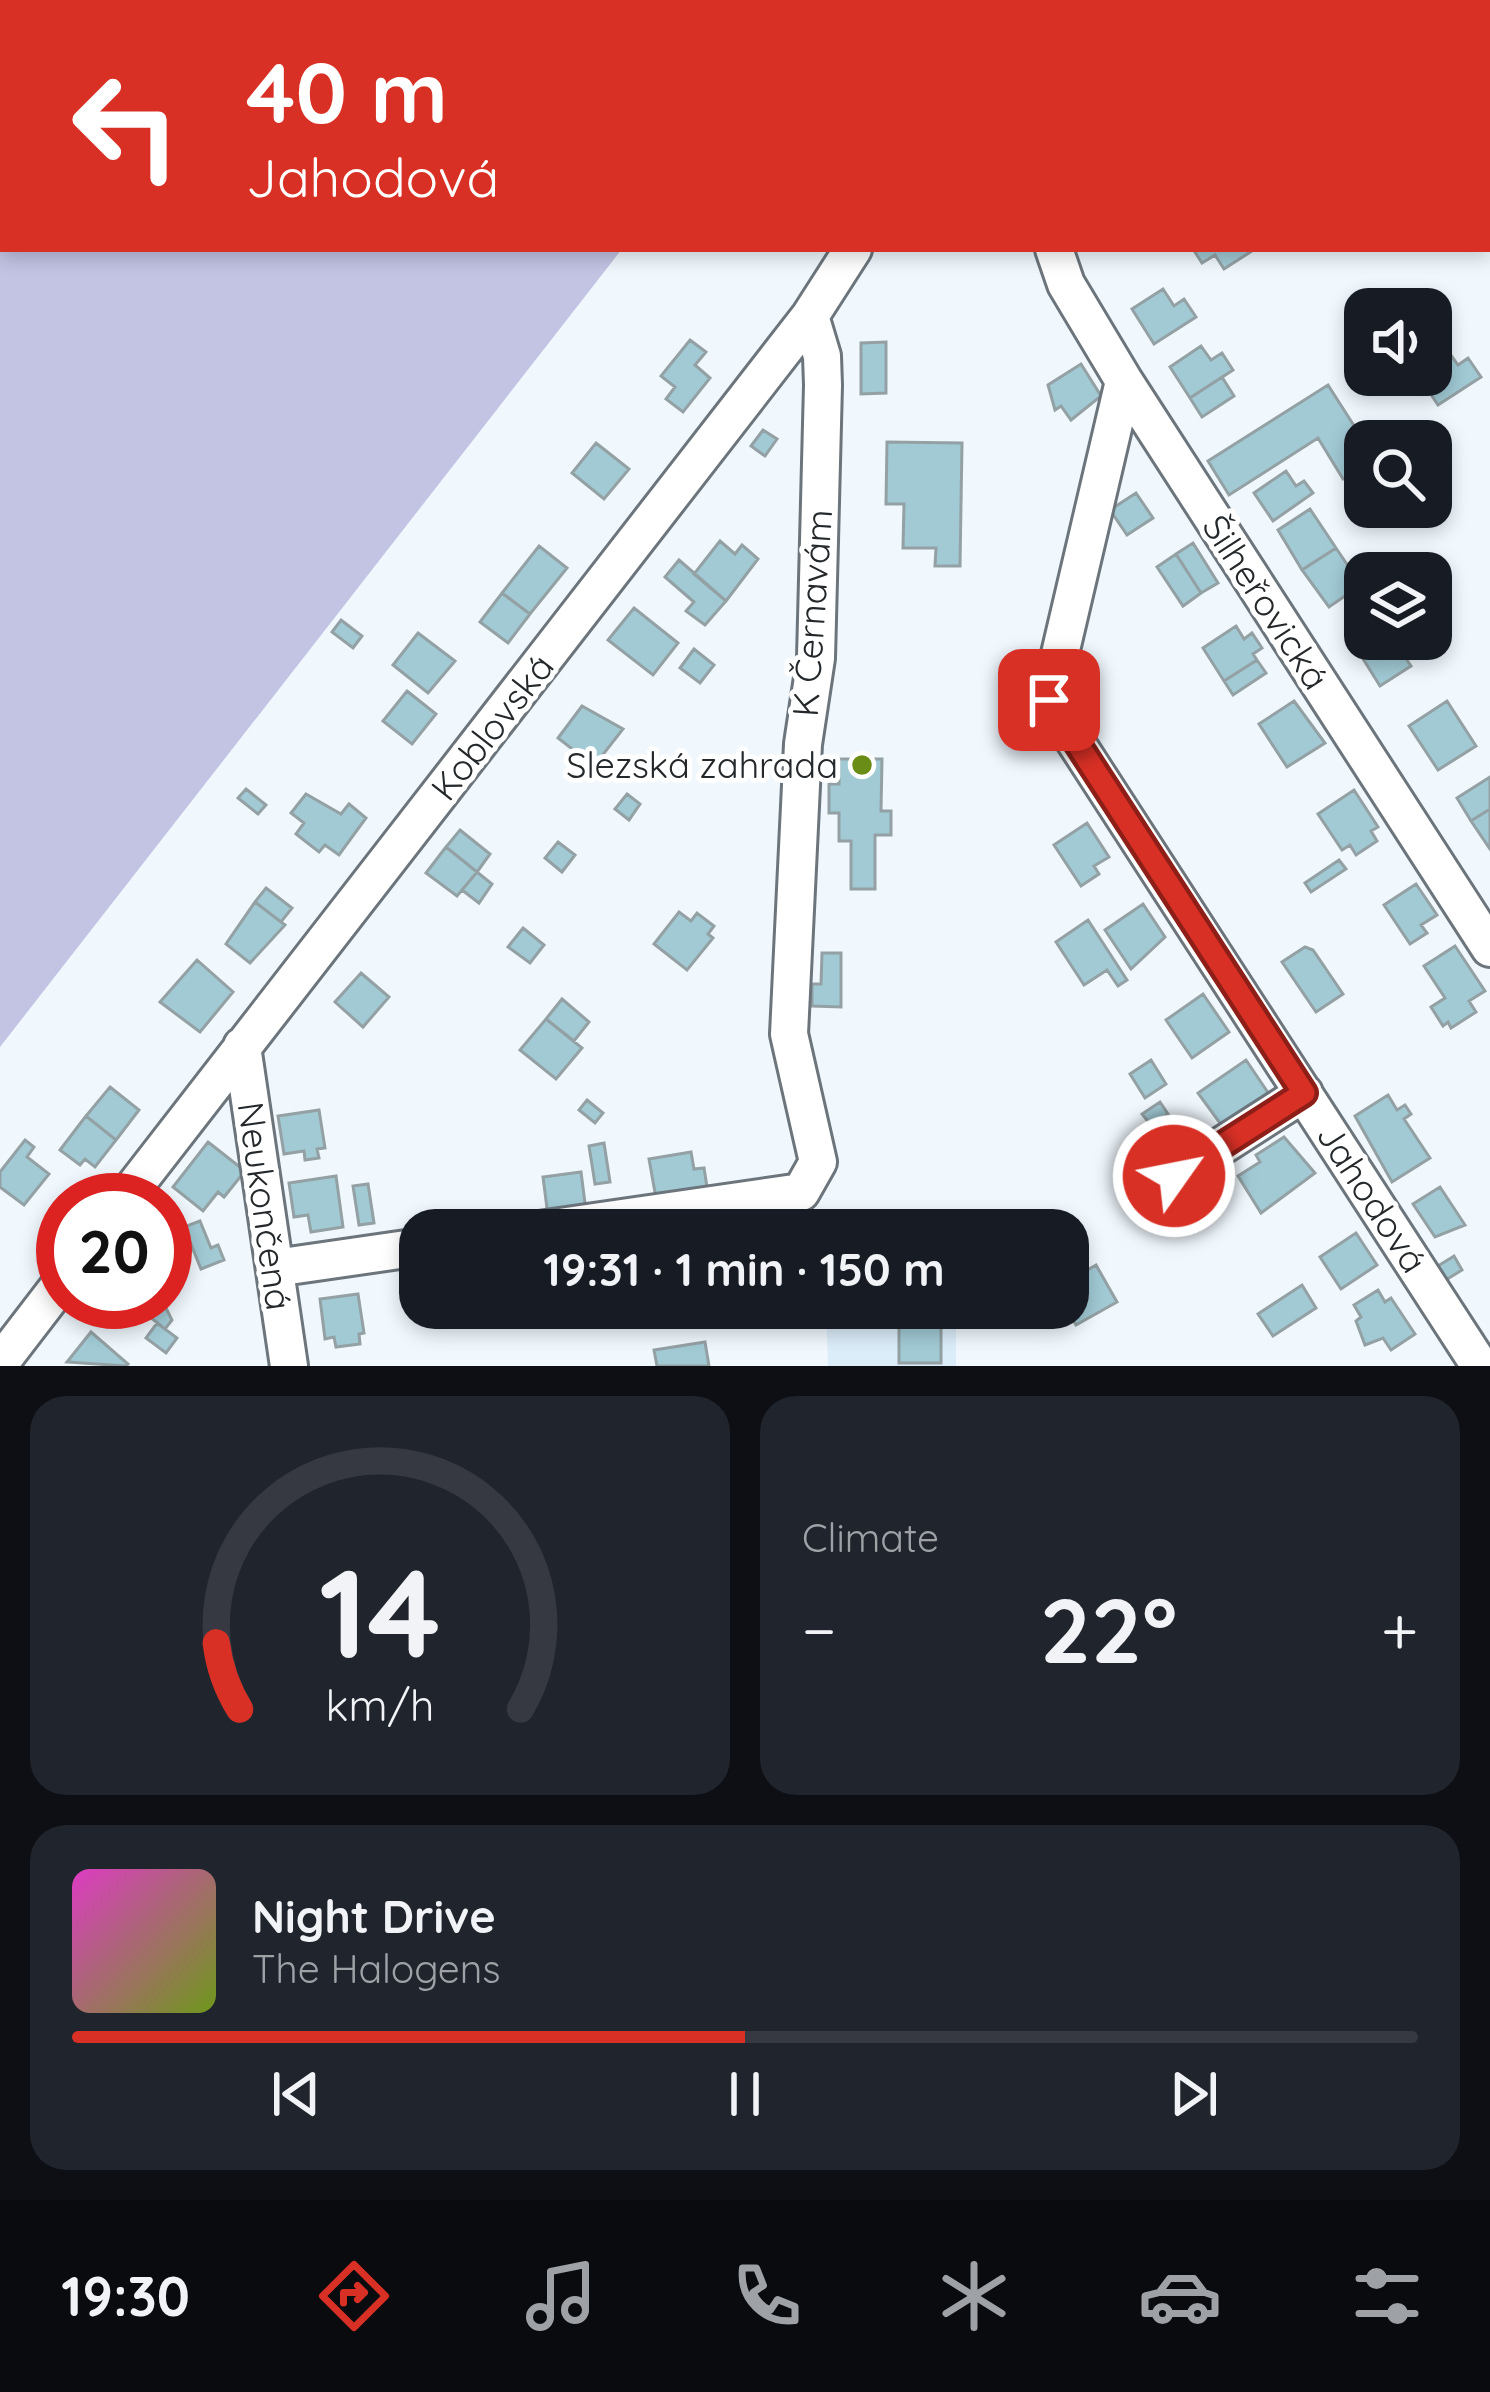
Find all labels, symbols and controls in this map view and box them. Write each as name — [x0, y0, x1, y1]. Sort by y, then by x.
text: 40 m — [246, 39, 448, 144]
icon: left — [48, 48, 204, 204]
text: Jahodová — [246, 143, 499, 211]
map controls — [1344, 288, 1452, 660]
button: sound — [1344, 288, 1452, 396]
button: search — [1344, 420, 1452, 528]
street label: Šilheřovická — [1193, 506, 1339, 697]
street label: K Černavám — [782, 508, 841, 718]
button: layers — [1344, 552, 1452, 660]
street label: Koblovská — [421, 645, 563, 809]
pin — [998, 649, 1100, 751]
icon: arrive — [1016, 667, 1082, 733]
place label: Slezská zahrada — [566, 742, 838, 787]
marker: Slezská zahrada — [849, 752, 875, 778]
street label: Neukončená — [229, 1099, 302, 1313]
position arrow — [1111, 1113, 1237, 1239]
street label: Jahodová — [1308, 1115, 1437, 1281]
speed limit sign: 20 — [36, 1173, 192, 1329]
text: 19:31 · 1 min · 150 m — [543, 1241, 945, 1297]
text: Climate — [802, 1513, 939, 1562]
text: 14 — [319, 1533, 441, 1689]
text: 22° — [1040, 1573, 1177, 1686]
text: − — [802, 1588, 836, 1671]
text: + — [1381, 1588, 1418, 1671]
text: km/h — [326, 1677, 434, 1731]
text: Night Drive — [252, 1888, 496, 1944]
text: The Halogens — [252, 1944, 501, 1993]
icon: previous — [263, 2061, 329, 2127]
icon: pause — [712, 2061, 778, 2127]
icon: next — [1161, 2061, 1227, 2127]
icon: directions — [312, 2254, 396, 2338]
icon: music — [519, 2254, 603, 2338]
icon: phone — [725, 2254, 809, 2338]
icon: climate — [932, 2254, 1016, 2338]
icon: car — [1138, 2254, 1222, 2338]
icon: filters — [1345, 2254, 1429, 2338]
text: 19:30 — [61, 2262, 190, 2330]

